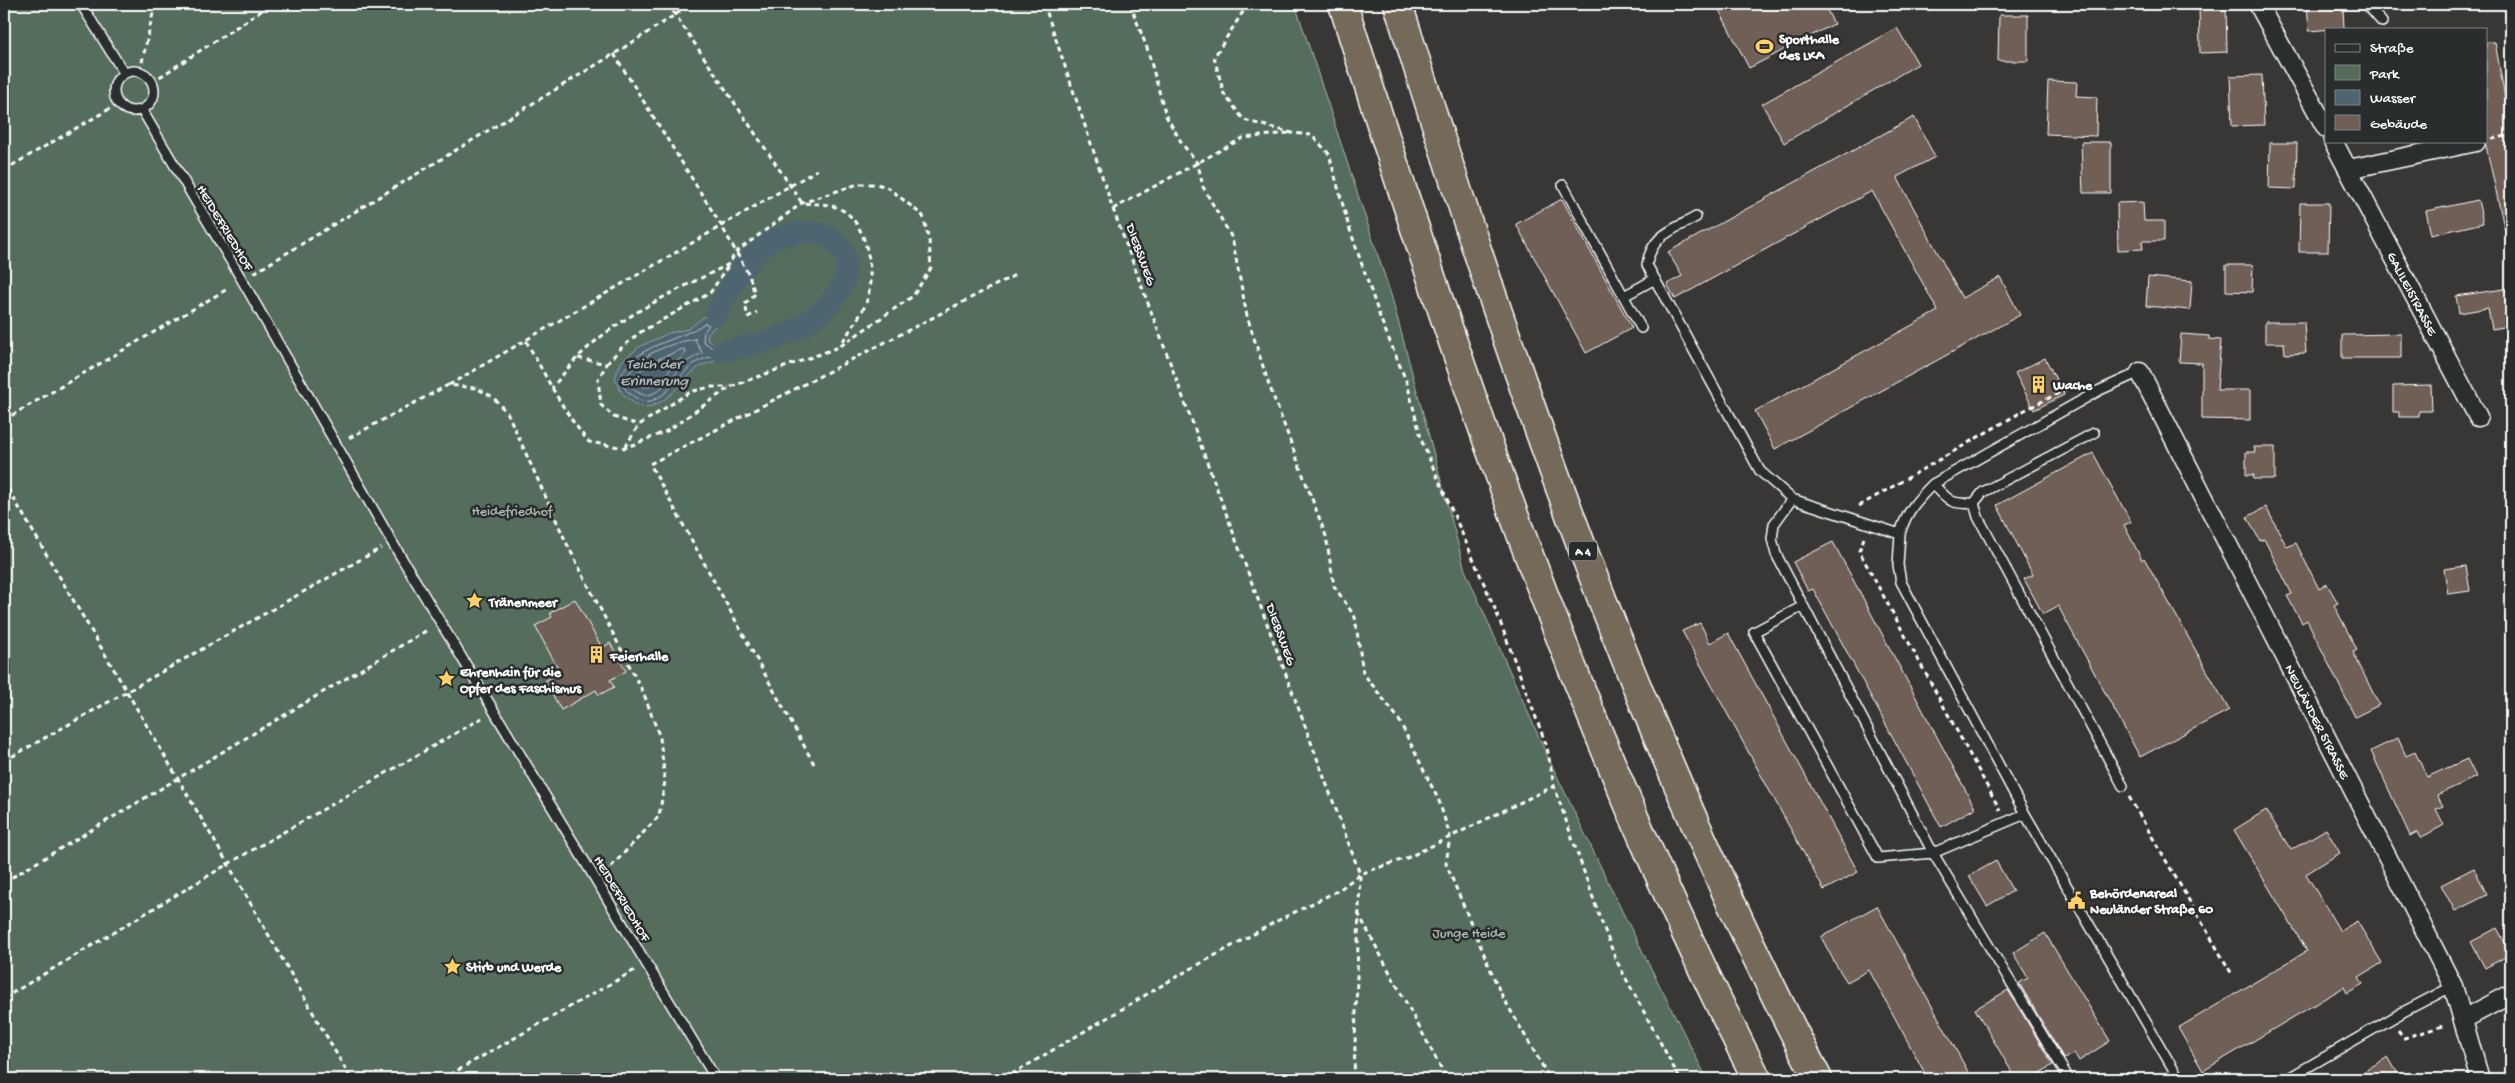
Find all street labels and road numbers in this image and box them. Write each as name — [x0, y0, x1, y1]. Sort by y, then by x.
street label: HEIDEFRIEDHOF — [192, 182, 257, 275]
street label: DIEBSWEG — [1120, 221, 1159, 289]
street label: GALILEISTRASSE — [2382, 250, 2440, 340]
road number: A 4 — [1569, 542, 1597, 560]
street label: DIEBSWEG — [1260, 601, 1299, 669]
street label: NEULÄNDER STRASSE — [2280, 662, 2353, 784]
street label: HEIDEFRIEDHOF — [589, 853, 654, 946]

